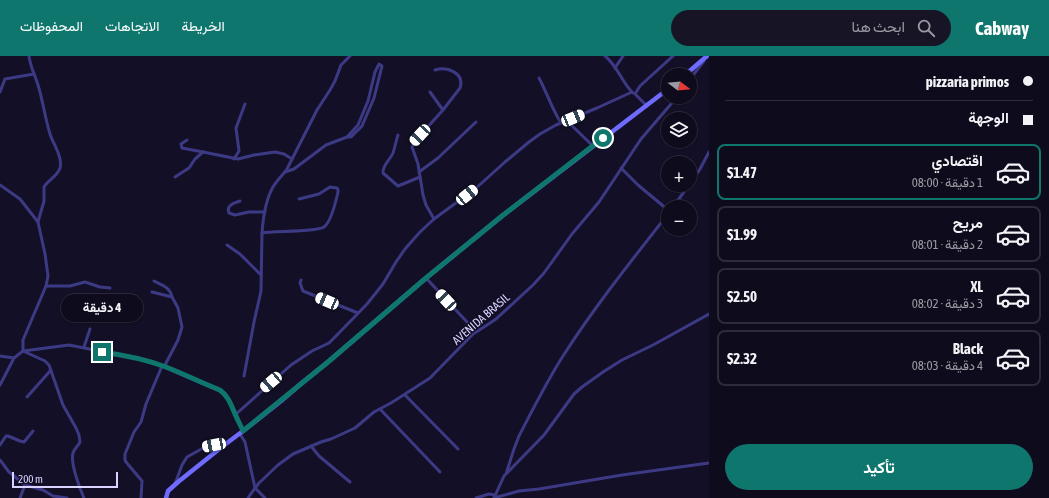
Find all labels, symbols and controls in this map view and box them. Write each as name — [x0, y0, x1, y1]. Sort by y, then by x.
search box — [671, 10, 951, 46]
icon: search — [915, 17, 937, 39]
text: Cabway — [975, 17, 1029, 39]
text: المحفوظات — [20, 18, 83, 34]
text: الاتجاهات — [105, 18, 159, 34]
text: الخريطة — [181, 18, 225, 34]
text: ابحث هنا — [851, 18, 905, 35]
north arrow — [661, 68, 697, 104]
map controls — [661, 68, 697, 236]
text: pizzaria primos — [926, 73, 1009, 90]
car — [560, 108, 586, 128]
text: الوجهة — [968, 109, 1009, 126]
button: layers — [661, 112, 697, 148]
car — [407, 122, 433, 148]
route start — [594, 129, 612, 147]
text: اقتصادي — [931, 152, 983, 169]
icon: car — [995, 154, 1031, 190]
button: + — [661, 156, 697, 192]
text: $1.47 — [727, 164, 757, 181]
text: 1 دقيقة · 08:00 — [912, 175, 983, 190]
car — [454, 183, 480, 207]
button: − — [661, 200, 697, 236]
text: مريح — [953, 214, 983, 231]
icon: car — [995, 216, 1031, 252]
text: $1.99 — [727, 226, 757, 243]
text: 2 دقيقة · 08:01 — [912, 237, 983, 252]
text: XL — [970, 278, 983, 295]
icon: car — [995, 278, 1031, 314]
car — [433, 287, 459, 313]
text: $2.50 — [727, 288, 757, 305]
street label: AVENIDA BRASIL — [449, 290, 513, 348]
car — [314, 291, 340, 311]
callout: 4 دقيقة — [61, 294, 143, 322]
text: 3 دقيقة · 08:02 — [912, 296, 983, 311]
text: 4 دقيقة — [83, 300, 121, 315]
text: Black — [953, 340, 983, 357]
icon: car — [995, 340, 1031, 376]
route end — [93, 343, 111, 361]
text: $2.32 — [727, 350, 757, 367]
text: 4 دقيقة · 08:03 — [912, 358, 983, 373]
car — [258, 370, 284, 394]
car — [201, 437, 227, 453]
button: تأكيد — [725, 444, 1033, 490]
scale bar — [12, 470, 118, 489]
text: 200 m — [18, 473, 43, 485]

